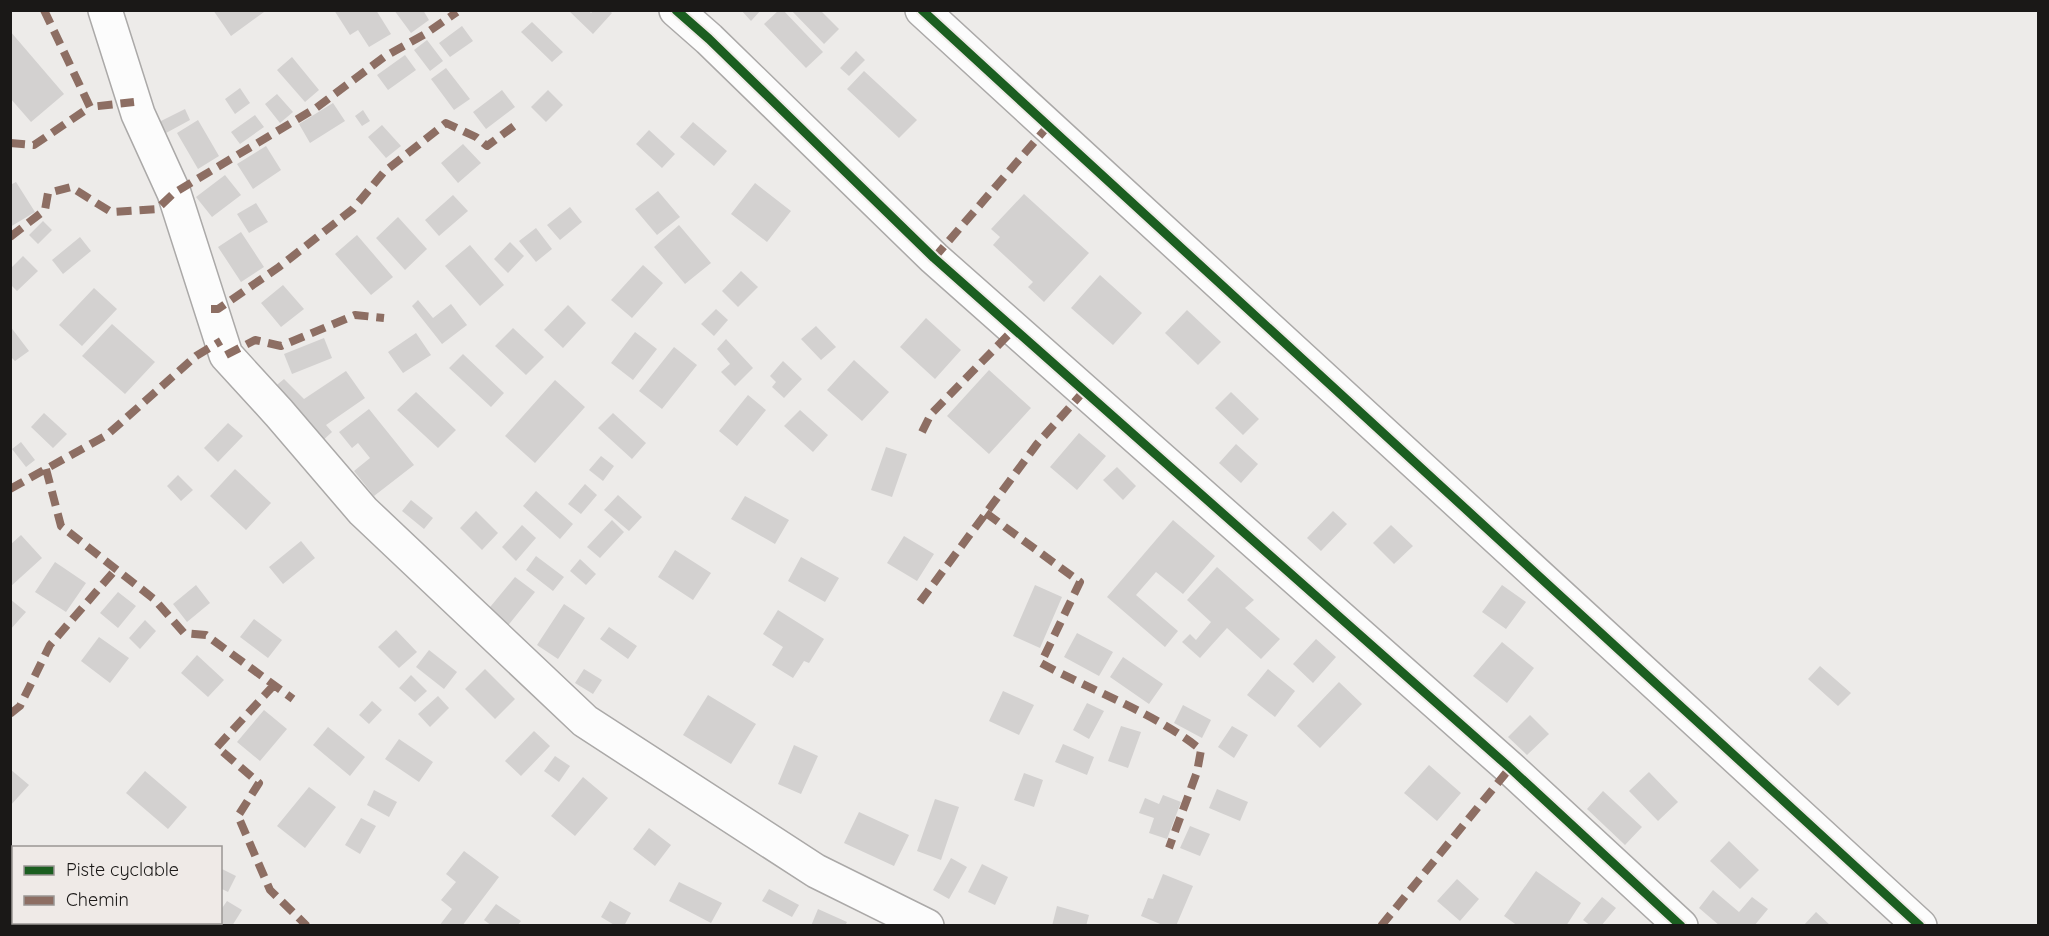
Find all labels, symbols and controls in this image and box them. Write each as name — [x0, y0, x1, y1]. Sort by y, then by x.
legend — [12, 846, 222, 924]
text: Piste cyclable — [66, 858, 179, 881]
text: Chemin — [66, 888, 129, 911]

